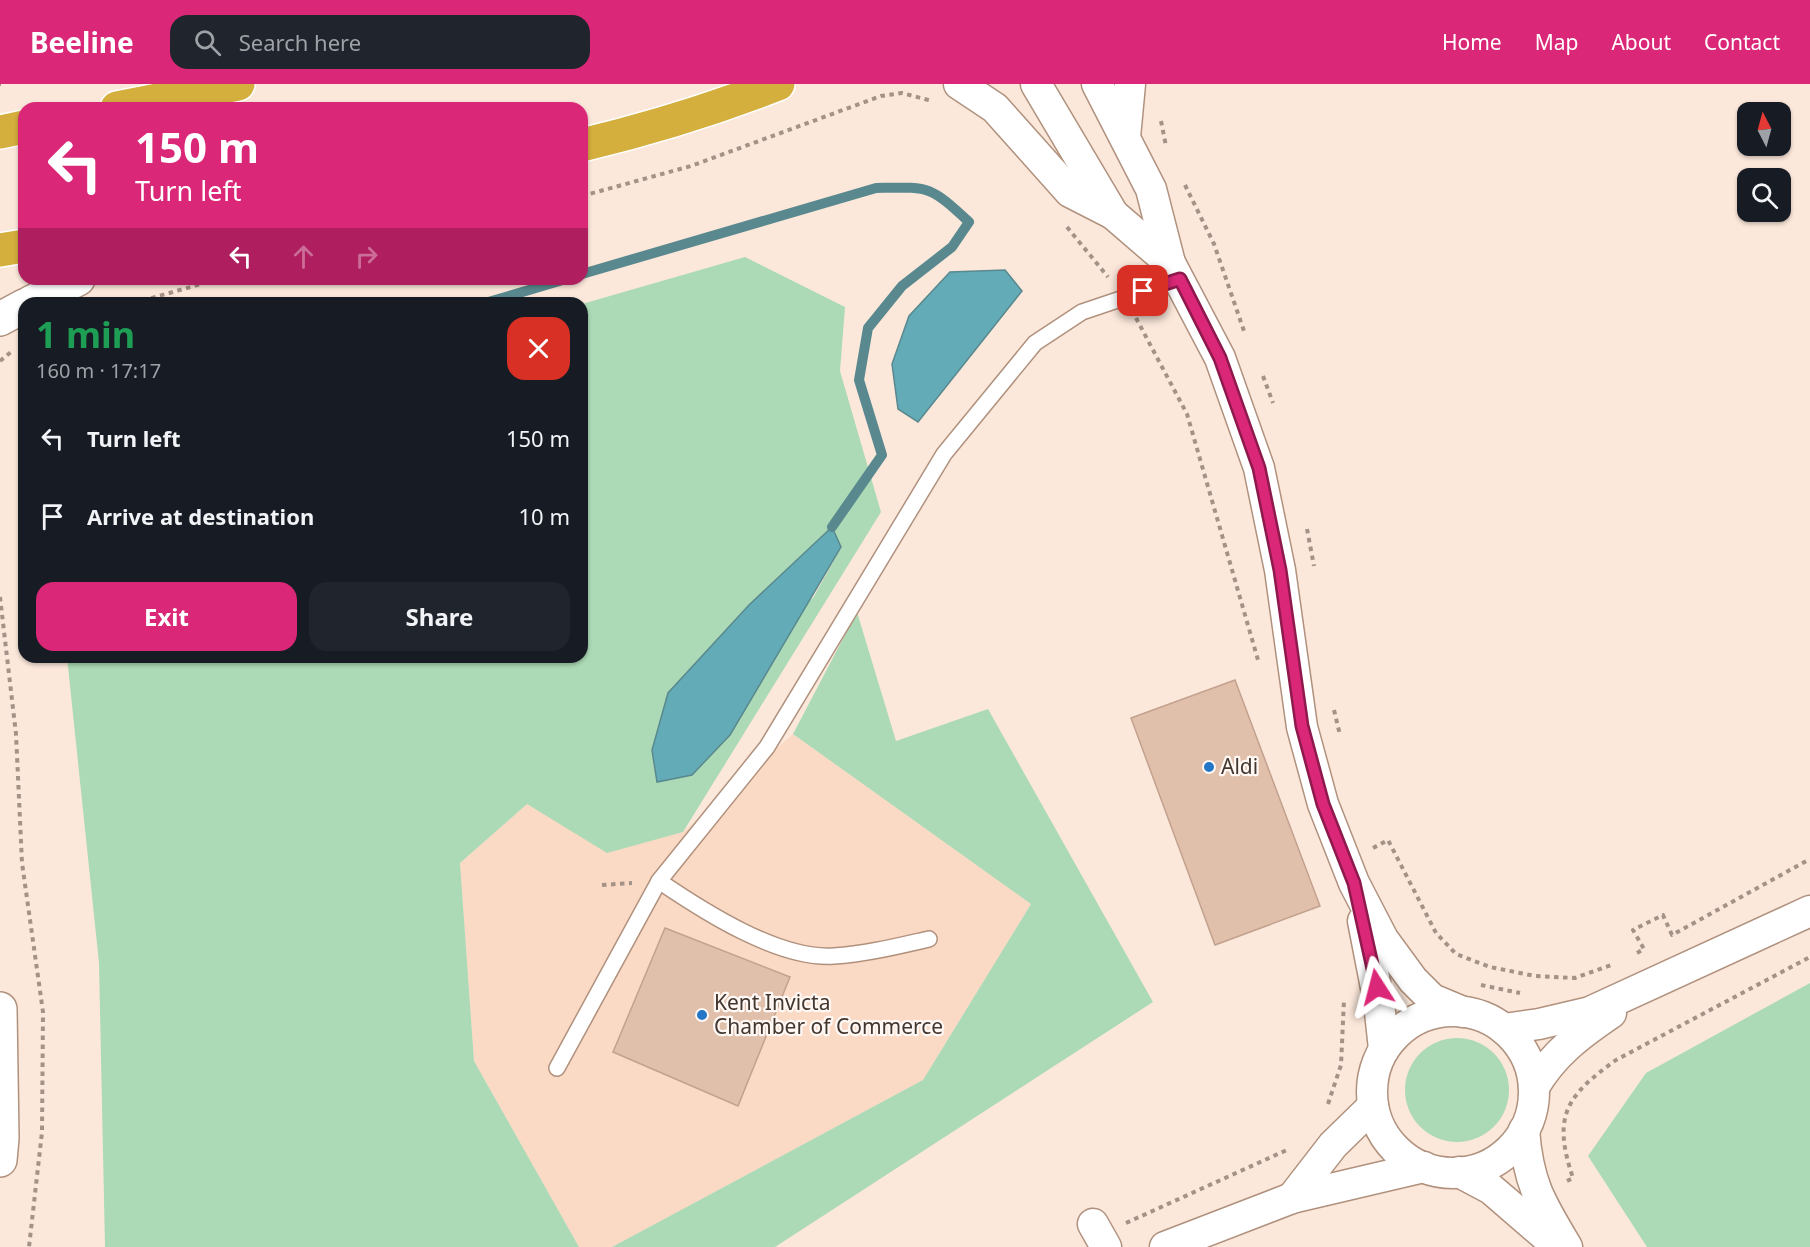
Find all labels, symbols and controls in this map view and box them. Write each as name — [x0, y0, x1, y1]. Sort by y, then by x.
search box — [170, 15, 590, 69]
text: Beeline — [30, 23, 134, 61]
icon: search — [191, 26, 224, 59]
text: Search here — [239, 27, 361, 57]
text: Home — [1442, 28, 1502, 56]
text: Map — [1535, 28, 1578, 56]
text: About — [1611, 28, 1671, 56]
text: Contact — [1704, 28, 1780, 56]
north arrow — [1737, 102, 1791, 156]
map controls — [1737, 102, 1791, 222]
text: 150 m — [135, 118, 259, 175]
icon: left — [36, 126, 114, 204]
button: search — [1737, 168, 1791, 222]
text: Turn left — [135, 172, 241, 209]
icon: left — [224, 240, 257, 273]
icon: ahead — [287, 240, 320, 273]
icon: right — [350, 240, 383, 273]
pin — [1117, 265, 1168, 316]
icon: arrive — [1126, 274, 1159, 307]
text: 1 min — [36, 310, 135, 359]
button: close — [507, 317, 570, 380]
text: 160 m · 17:17 — [36, 357, 161, 384]
icon: left — [36, 422, 69, 455]
text: Turn left — [87, 423, 181, 453]
text: 150 m — [506, 423, 570, 453]
icon: arrive — [36, 500, 69, 533]
text: Arrive at destination — [87, 501, 314, 531]
text: 10 m — [519, 501, 570, 531]
button: Exit — [36, 582, 297, 651]
button: Share — [309, 582, 570, 651]
place label: Aldi — [1221, 752, 1258, 780]
marker: Aldi — [1202, 760, 1216, 774]
position arrow — [1345, 955, 1409, 1019]
place label: Kent Invicta Chamber of Commerce — [714, 988, 943, 1040]
marker: Kent Invicta Chamber of Commerce — [695, 1008, 709, 1022]

